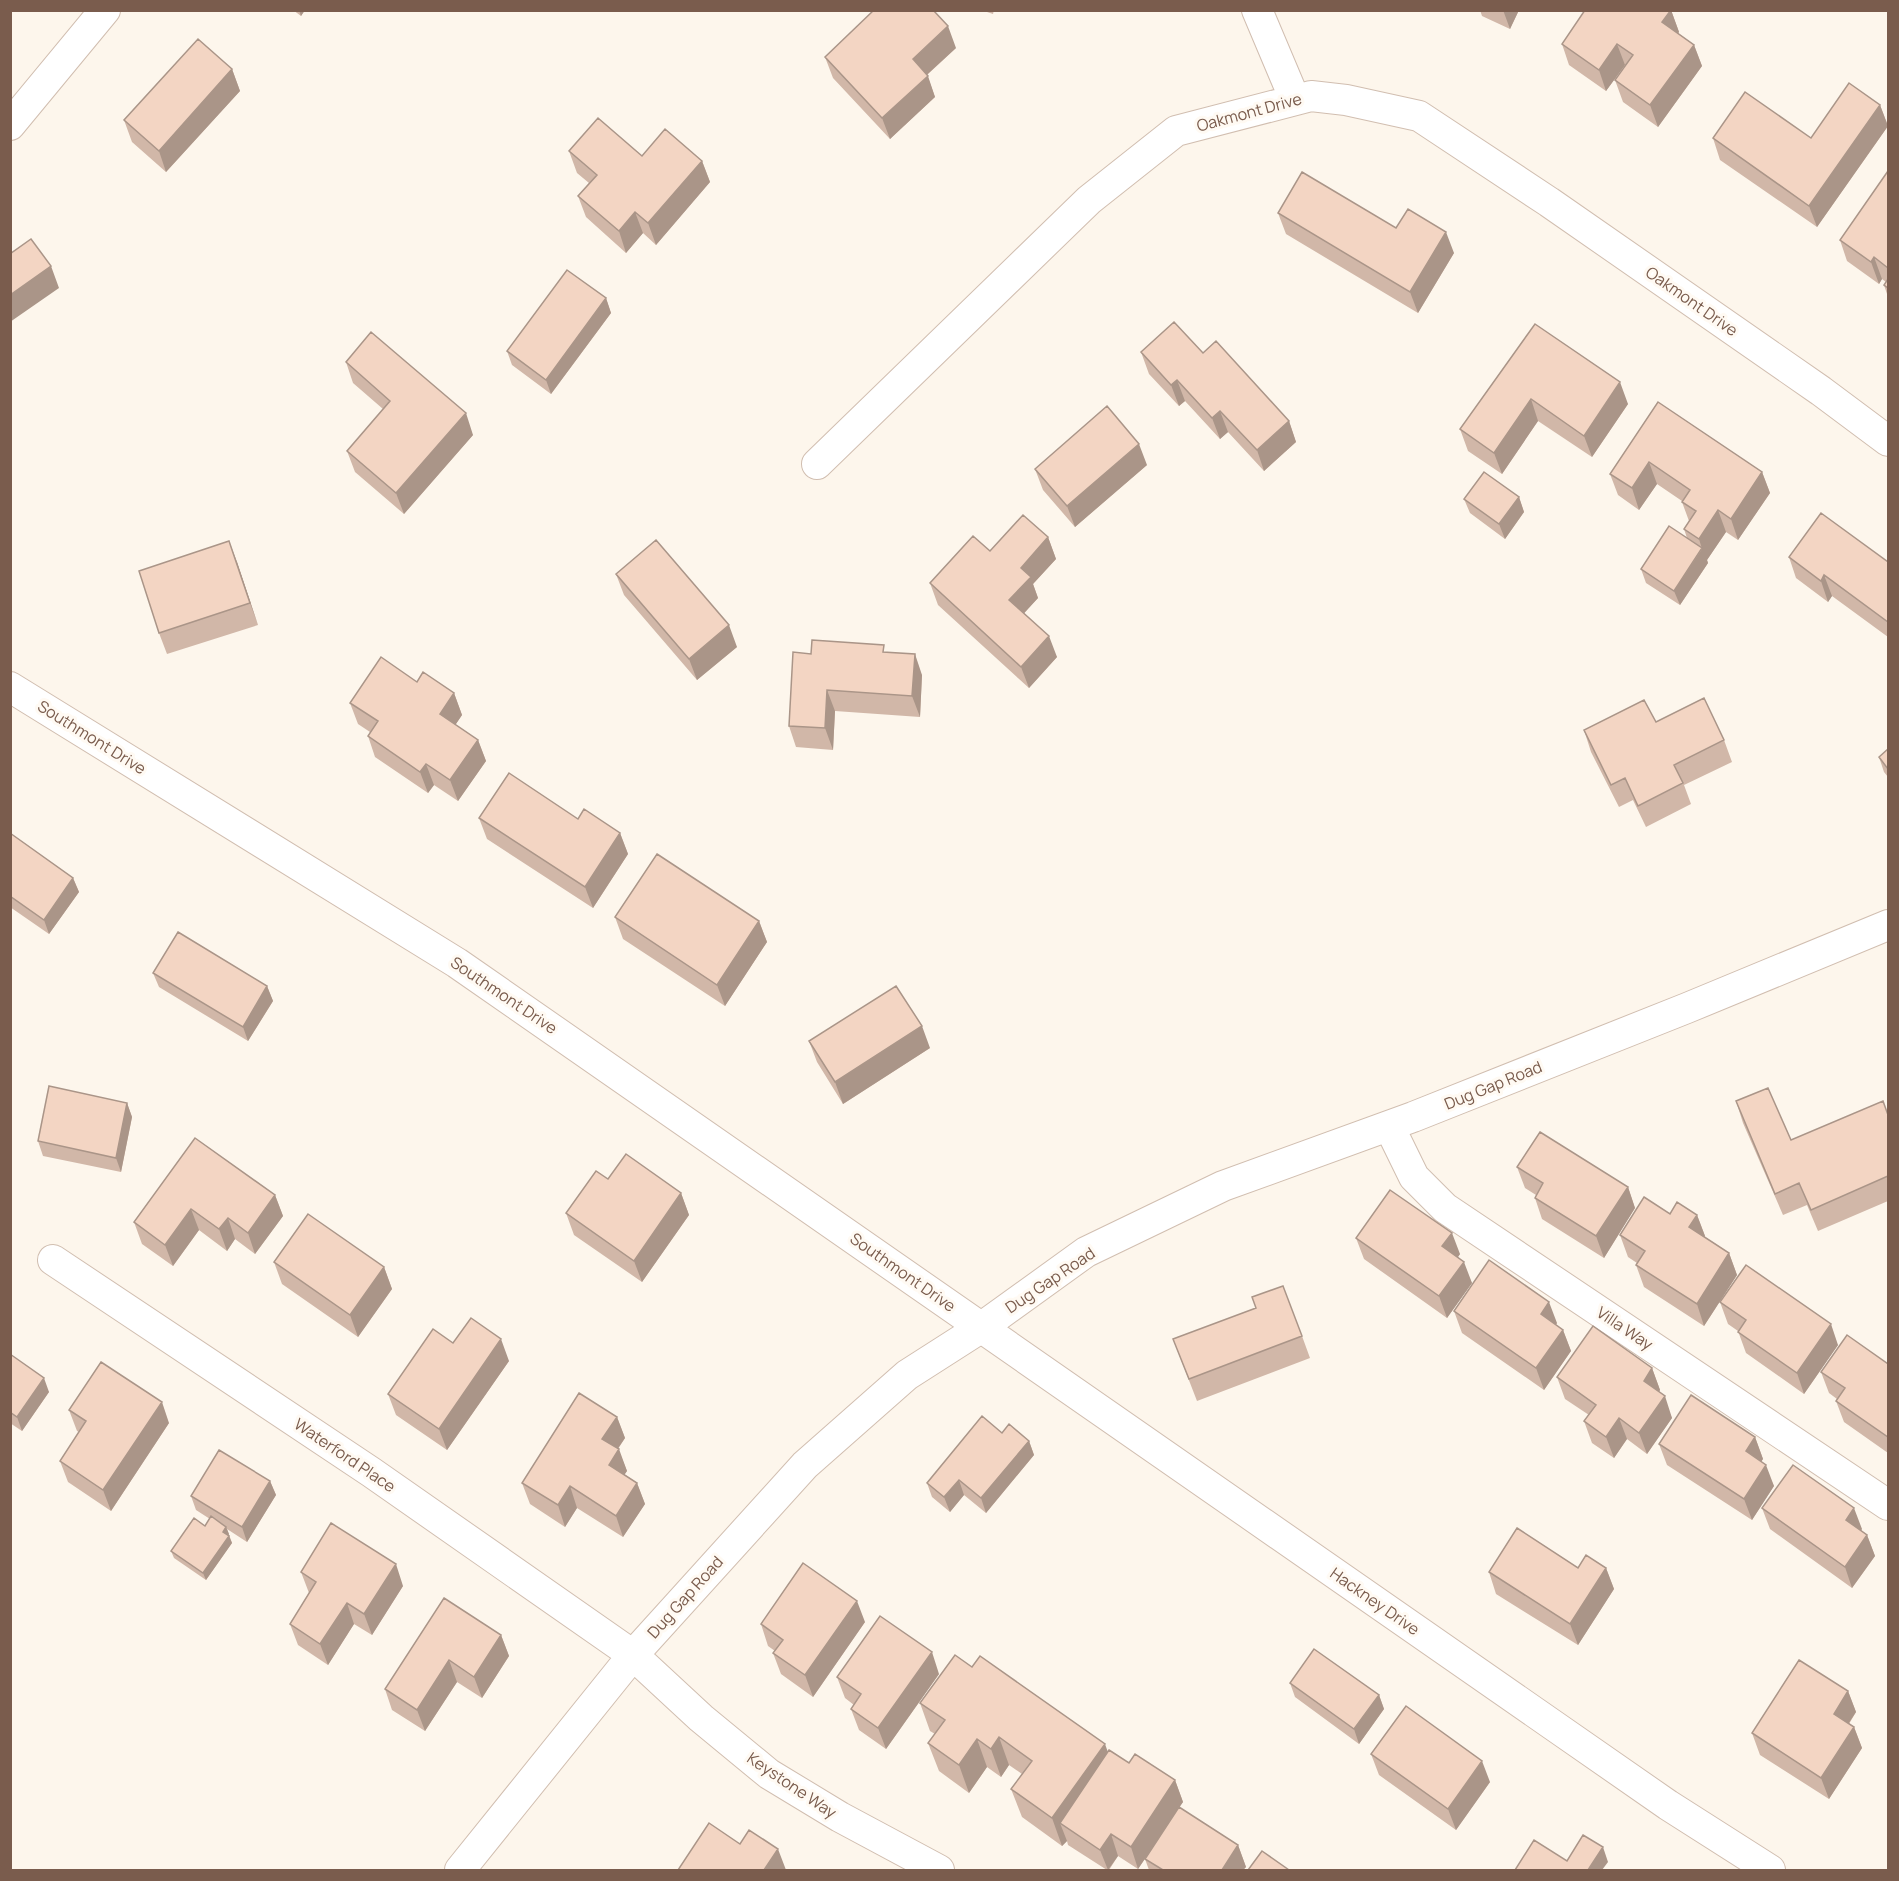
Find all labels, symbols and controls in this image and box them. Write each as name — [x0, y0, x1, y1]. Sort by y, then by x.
street label: Oakmont Drive — [1194, 87, 1304, 137]
street label: Oakmont Drive — [1641, 261, 1743, 341]
street label: Southmont Drive — [33, 695, 151, 779]
street label: Southmont Drive — [446, 951, 562, 1039]
street label: Dug Gap Road — [1441, 1055, 1545, 1115]
street label: Southmont Drive — [846, 1227, 960, 1317]
street label: Dug Gap Road — [1001, 1242, 1099, 1318]
street label: Villa Way — [1592, 1301, 1658, 1355]
street label: Waterford Place — [290, 1413, 400, 1497]
street label: Dug Gap Road — [642, 1551, 728, 1643]
street label: Hackney Drive — [1326, 1562, 1424, 1640]
street label: Keystone Way — [743, 1747, 842, 1823]

